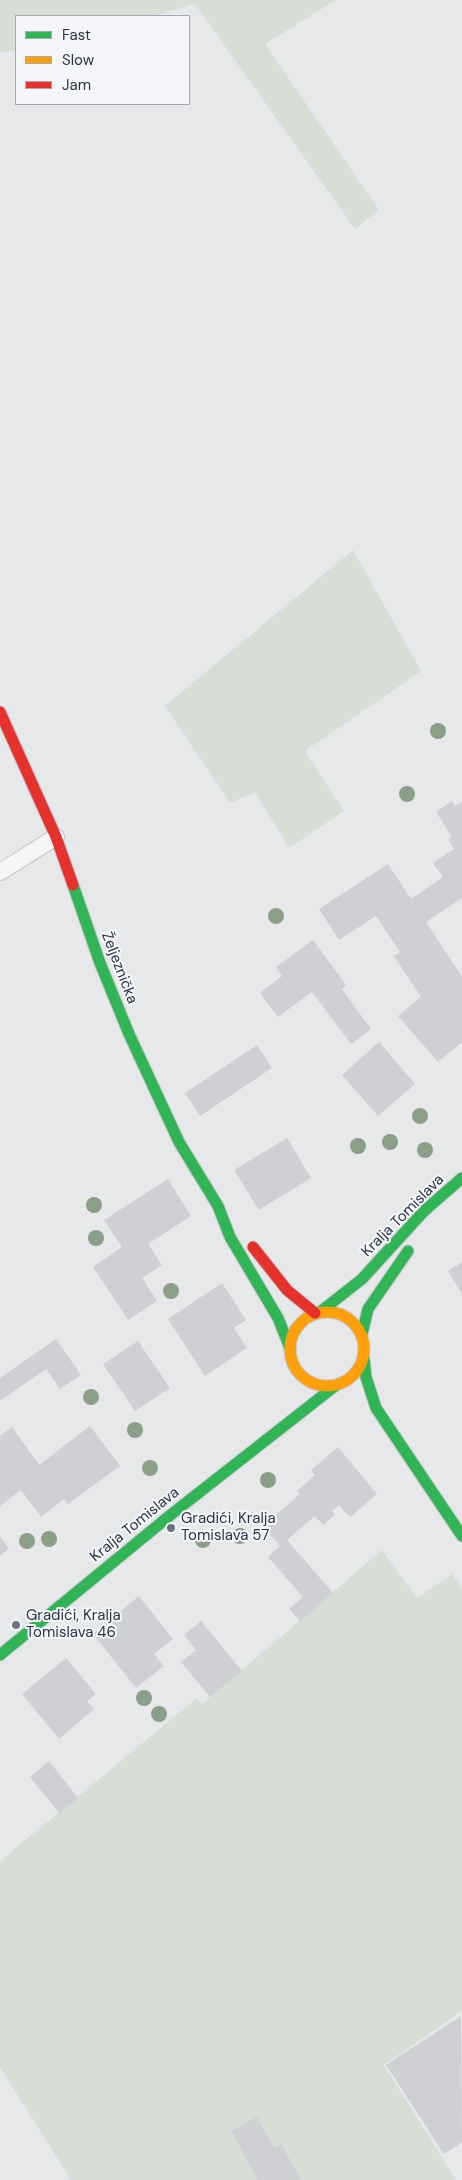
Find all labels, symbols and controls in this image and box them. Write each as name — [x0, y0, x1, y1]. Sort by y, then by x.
legend — [15, 15, 190, 105]
text: Fast — [62, 25, 91, 45]
text: Slow — [62, 50, 94, 70]
text: Jam — [62, 75, 91, 95]
street label: Željeznička — [97, 930, 141, 1006]
street label: Kralja Tomislava — [358, 1171, 448, 1261]
street label: Kralja Tomislava — [87, 1484, 183, 1566]
place label: Gradići, Kralja Tomislava 57 — [181, 1510, 276, 1545]
marker: Gradići, Kralja Tomislava 57 — [165, 1522, 177, 1534]
place label: Gradići, Kralja Tomislava 46 — [26, 1607, 121, 1642]
marker: Gradići, Kralja Tomislava 46 — [10, 1619, 22, 1631]

